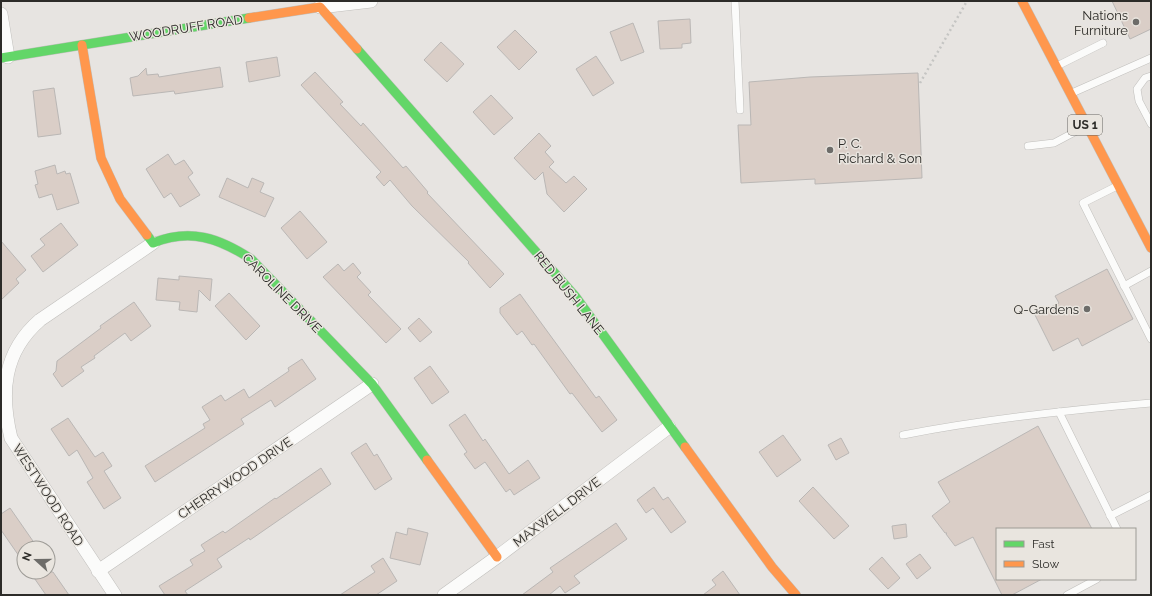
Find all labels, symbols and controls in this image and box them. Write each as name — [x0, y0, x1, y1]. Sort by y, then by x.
place label: Nations Furniture — [1074, 8, 1128, 38]
street label: WOODRUFF ROAD — [128, 12, 244, 44]
marker: Nations Furniture — [1131, 17, 1141, 27]
road number: US 1 — [1068, 115, 1102, 135]
place label: P. C. Richard & Son — [838, 136, 922, 166]
marker: P. C. Richard & Son — [825, 145, 835, 155]
street label: RED BUSH LANE — [531, 248, 607, 338]
street label: CAROLINE DRIVE — [239, 250, 325, 336]
place label: Q-Gardens — [1013, 302, 1079, 317]
marker: Q-Gardens — [1082, 304, 1092, 314]
street label: CHERRYWOOD DRIVE — [175, 434, 295, 522]
street label: WESTWOOD ROAD — [9, 441, 87, 549]
street label: MAXWELL DRIVE — [510, 474, 604, 550]
legend — [996, 528, 1136, 580]
text: Fast — [1032, 537, 1055, 551]
north arrow — [16, 540, 56, 580]
text: N — [20, 550, 35, 563]
text: Slow — [1032, 557, 1059, 571]

